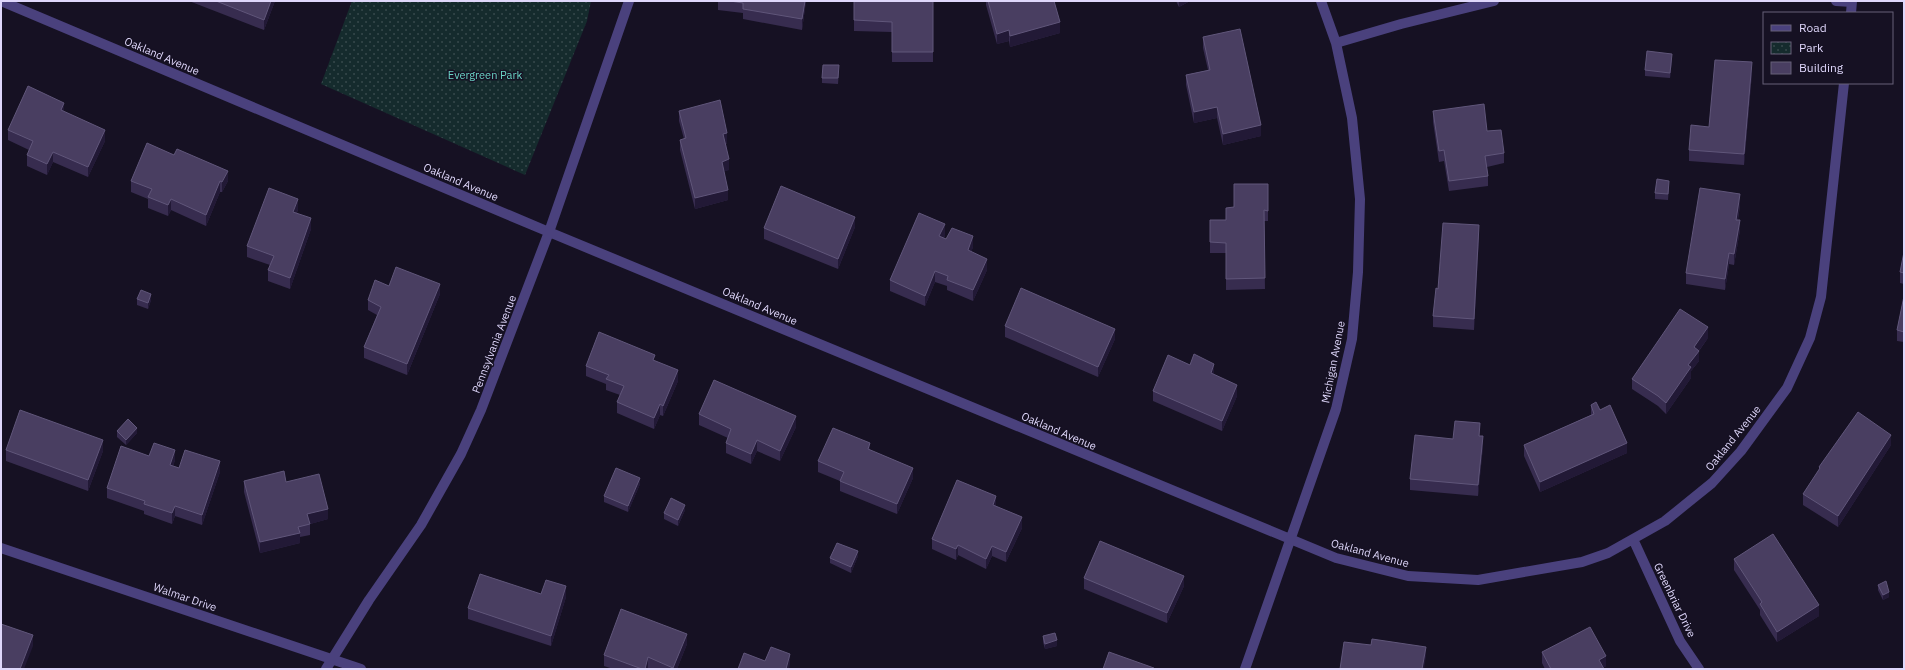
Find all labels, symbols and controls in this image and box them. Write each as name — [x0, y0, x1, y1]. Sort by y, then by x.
legend — [1763, 12, 1893, 84]
text: Road — [1799, 20, 1827, 35]
street label: Oakland Avenue — [122, 34, 202, 78]
text: Park — [1799, 40, 1824, 55]
text: Building — [1799, 60, 1844, 75]
park label: Evergreen Park — [448, 68, 522, 82]
street label: Oakland Avenue — [421, 160, 501, 204]
street label: Oakland Avenue — [720, 284, 800, 328]
street label: Pennsylvania Avenue — [469, 293, 519, 395]
street label: Michigan Avenue — [1318, 320, 1348, 404]
street label: Oakland Avenue — [1702, 402, 1764, 474]
street label: Oakland Avenue — [1019, 409, 1099, 453]
street label: Oakland Avenue — [1329, 536, 1411, 570]
street label: Greenbriar Drive — [1651, 560, 1699, 640]
street label: Walmar Drive — [151, 580, 219, 614]

